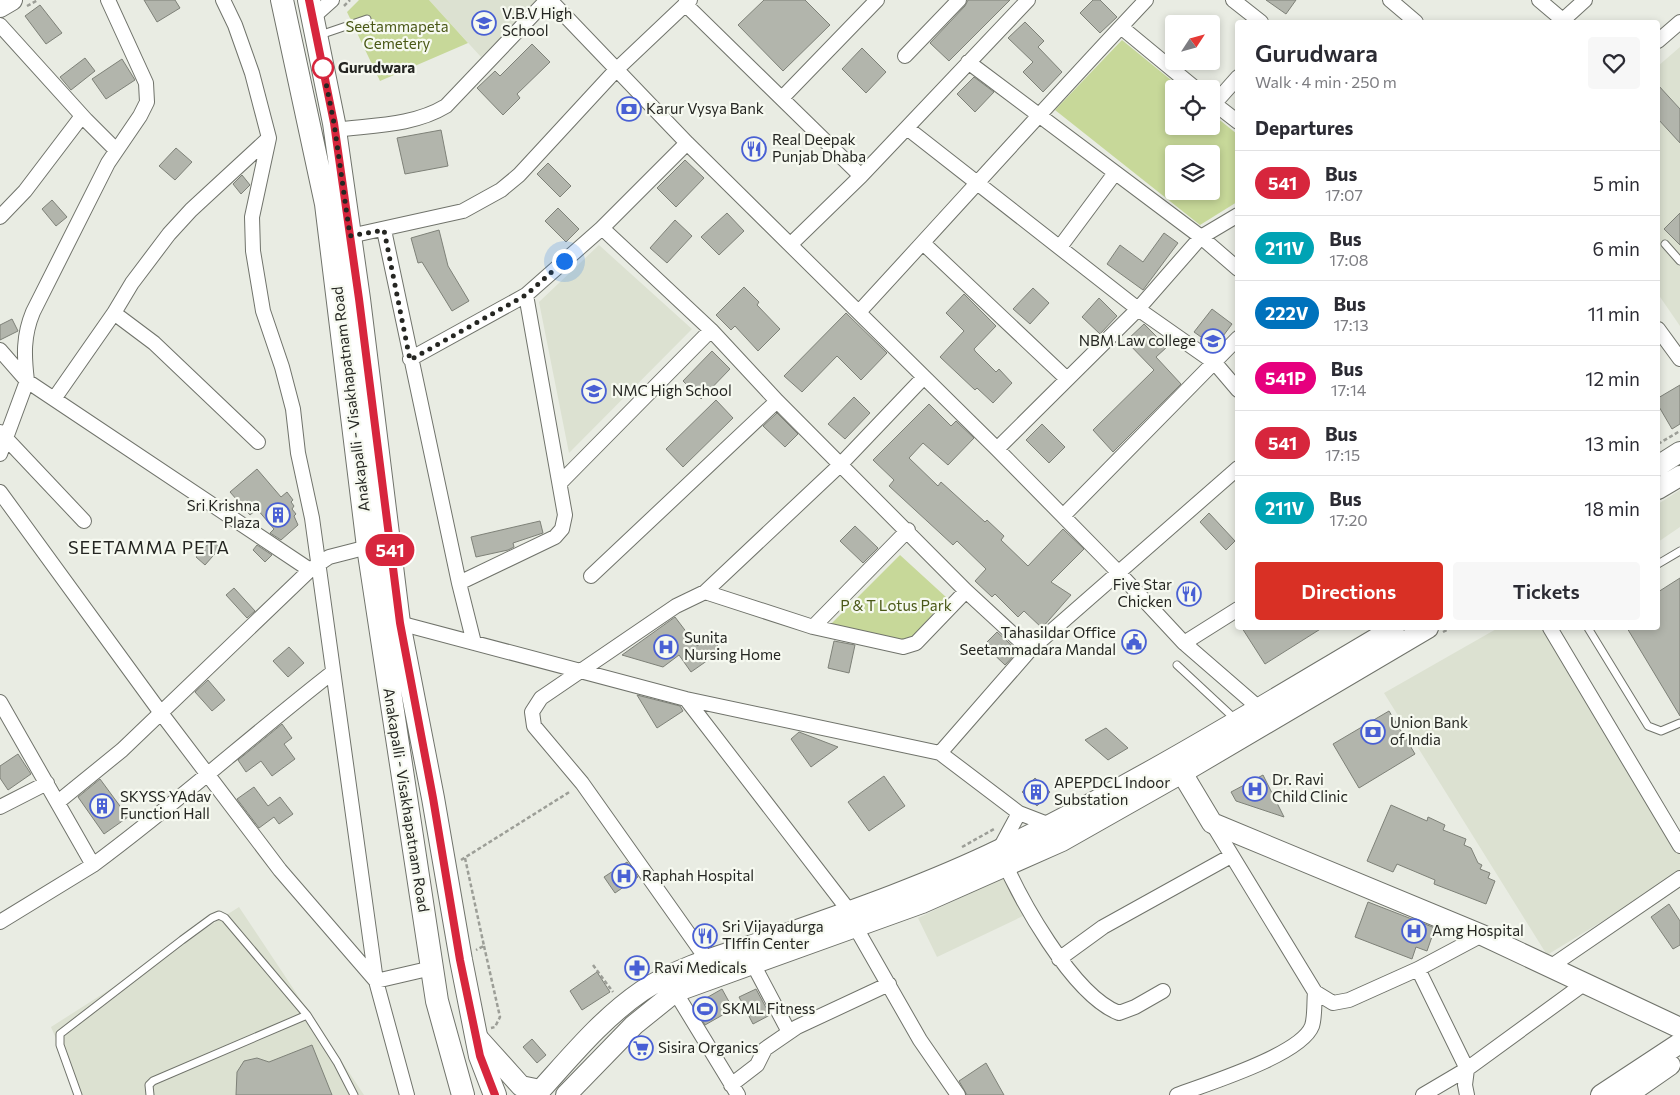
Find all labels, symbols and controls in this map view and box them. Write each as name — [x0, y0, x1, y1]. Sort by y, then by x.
place label: V.B.V High School — [502, 4, 572, 39]
school or university icon: V.B.V High School — [471, 10, 497, 36]
north arrow — [1165, 15, 1220, 70]
map controls — [1165, 15, 1220, 200]
park label: Seetammapeta Cemetery — [345, 17, 449, 52]
button: heart — [1588, 37, 1640, 89]
text: Gurudwara — [1255, 38, 1378, 67]
marker: Gurudwara — [312, 57, 334, 79]
place label: Gurudwara — [338, 58, 415, 76]
text: Walk · 4 min · 250 m — [1255, 72, 1397, 91]
button: locate — [1165, 80, 1220, 135]
bank icon: Karur Vysya Bank — [616, 96, 642, 122]
place label: Karur Vysya Bank — [646, 99, 764, 117]
text: Departures — [1255, 116, 1353, 139]
place label: Real Deepak Punjab Dhaba — [772, 130, 866, 165]
restaurant icon: Real Deepak Punjab Dhaba — [741, 136, 767, 162]
button: layers — [1165, 145, 1220, 200]
text: Bus — [1325, 162, 1357, 185]
text: 541 — [1268, 172, 1297, 194]
text: 5 min — [1593, 172, 1640, 195]
text: 17:07 — [1325, 185, 1363, 204]
text: Bus — [1329, 227, 1362, 250]
text: 211V — [1265, 237, 1304, 259]
text: 6 min — [1592, 237, 1640, 260]
your location — [552, 249, 577, 274]
text: 17:08 — [1329, 250, 1369, 269]
street label: Anakapalli - Visakhapatnam Road — [327, 286, 373, 513]
text: Bus — [1334, 292, 1366, 315]
text: 222V — [1265, 302, 1309, 324]
text: 11 min — [1588, 302, 1640, 325]
text: 17:13 — [1334, 315, 1369, 334]
school or university icon: NBM Law college — [1200, 328, 1226, 354]
place label: NBM Law college — [1079, 331, 1196, 349]
text: Bus — [1331, 357, 1363, 380]
text: 541P — [1265, 367, 1306, 389]
text: 12 min — [1585, 367, 1640, 390]
school or university icon: NMC High School — [581, 378, 607, 404]
text: 17:14 — [1331, 380, 1366, 399]
place label: NMC High School — [612, 381, 732, 399]
text: Bus — [1325, 422, 1357, 445]
text: 541 — [1268, 432, 1297, 454]
text: 13 min — [1585, 432, 1640, 455]
text: 17:15 — [1325, 445, 1360, 464]
text: Bus — [1329, 487, 1362, 510]
place label: Sri Krishna Plaza — [187, 496, 260, 531]
text: 211V — [1265, 497, 1304, 519]
text: 18 min — [1584, 497, 1640, 520]
building icon: Sri Krishna Plaza — [265, 502, 291, 528]
text: 17:20 — [1329, 510, 1368, 529]
line badge: 541 — [361, 534, 419, 566]
district label: SEETAMMA PETA — [68, 536, 230, 558]
text: 541 — [375, 539, 405, 561]
button: Directions — [1255, 562, 1443, 620]
button: Tickets — [1453, 562, 1640, 620]
place label: Five Star Chicken — [1113, 575, 1172, 610]
restaurant icon: Five Star Chicken — [1176, 581, 1202, 607]
park label: P & T Lotus Park — [840, 596, 952, 614]
place label: Tahasildar Office Seetammadara Mandal — [959, 623, 1116, 658]
place label: Sunita Nursing Home — [684, 628, 781, 663]
public building icon: Tahasildar Office Seetammadara Mandal — [1121, 629, 1147, 655]
hospital icon: Sunita Nursing Home — [653, 634, 679, 660]
street label: Anakapalli - Visakhapatnam Road — [380, 686, 434, 913]
place label: Union Bank of India — [1390, 713, 1468, 748]
bank icon: Union Bank of India — [1360, 719, 1386, 745]
place label: Dr. Ravi Child Clinic — [1272, 770, 1348, 805]
place label: APEPDCL Indoor Substation — [1054, 773, 1170, 808]
hospital icon: Dr. Ravi Child Clinic — [1242, 776, 1268, 802]
building icon: APEPDCL Indoor Substation — [1023, 779, 1049, 805]
place label: SKYSS YAdav Function Hall — [120, 787, 212, 822]
building icon: SKYSS YAdav Function Hall — [89, 793, 115, 819]
hospital icon: Raphah Hospital — [611, 863, 637, 889]
place label: Raphah Hospital — [642, 866, 754, 884]
place label: Sri Vijayadurga TIffin Center — [722, 917, 824, 952]
hospital icon: Amg Hospital — [1401, 918, 1427, 944]
place label: Amg Hospital — [1432, 921, 1524, 939]
restaurant icon: Sri Vijayadurga TIffin Center — [692, 923, 718, 949]
pharmacy icon: Ravi Medicals — [624, 955, 650, 981]
place label: Ravi Medicals — [654, 958, 747, 976]
sports icon: SKML Fitness — [692, 996, 718, 1022]
place label: SKML Fitness — [722, 999, 816, 1017]
supermarket icon: Sisira Organics — [628, 1035, 654, 1061]
place label: Sisira Organics — [658, 1038, 759, 1056]

